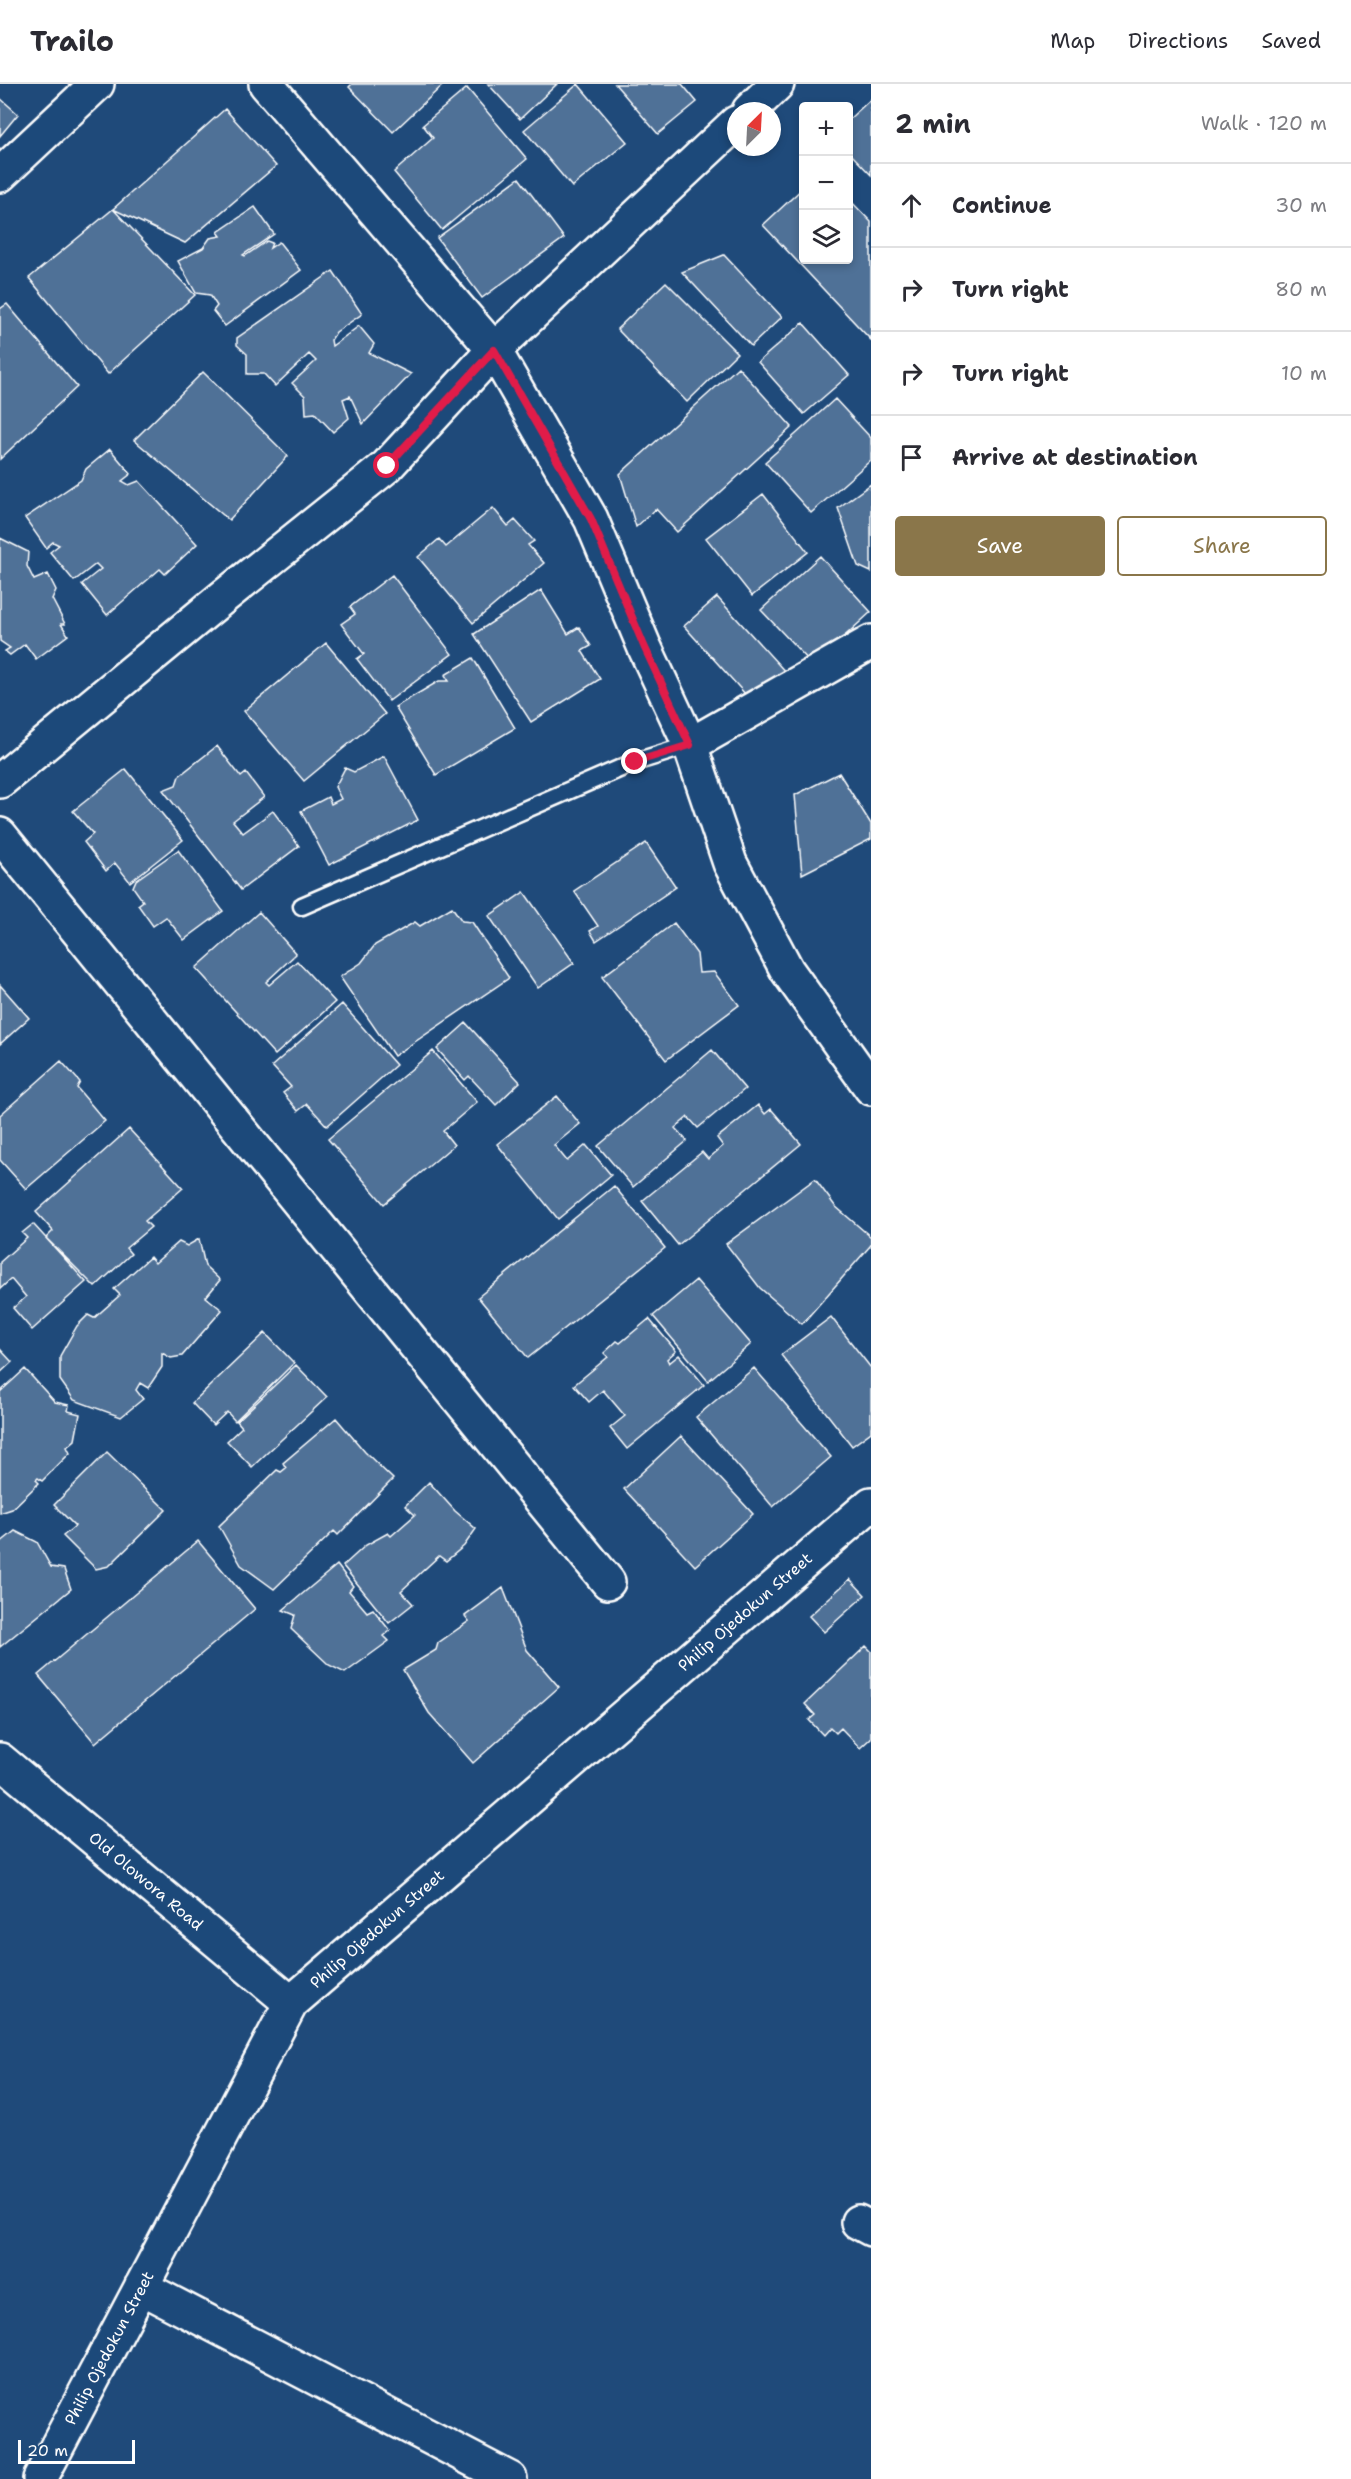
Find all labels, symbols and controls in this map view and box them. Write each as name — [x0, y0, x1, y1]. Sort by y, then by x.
text: Trailo — [30, 22, 114, 60]
text: Map — [1050, 27, 1095, 55]
text: Directions — [1128, 27, 1228, 55]
text: Saved — [1261, 27, 1321, 55]
north arrow — [727, 102, 781, 156]
map controls — [799, 102, 853, 264]
button: + — [799, 102, 853, 156]
text: 2 min — [895, 106, 971, 141]
text: Walk · 120 m — [1201, 110, 1327, 136]
button: − — [799, 156, 853, 210]
icon: ahead — [895, 189, 928, 222]
text: Continue — [952, 191, 1052, 220]
text: 30 m — [1275, 192, 1327, 218]
button: layers — [799, 210, 853, 264]
icon: right — [895, 273, 928, 306]
text: Turn right — [952, 275, 1069, 304]
text: 80 m — [1275, 276, 1327, 302]
icon: right — [895, 357, 928, 390]
text: Turn right — [952, 359, 1069, 388]
text: 10 m — [1281, 360, 1327, 386]
icon: arrive — [895, 441, 928, 474]
text: Arrive at destination — [952, 443, 1198, 472]
route start — [373, 452, 399, 478]
button: Save — [895, 516, 1105, 576]
button: Share — [1117, 516, 1327, 576]
route end — [621, 748, 647, 774]
street label: Philip Ojedokun Street — [673, 1548, 817, 1676]
street label: Old Olowora Road — [84, 1827, 208, 1935]
street label: Philip Ojedokun Street — [305, 1865, 449, 1993]
street label: Philip Ojedokun Street — [60, 2267, 158, 2429]
scale bar — [18, 2437, 135, 2464]
text: 20 m — [27, 2440, 68, 2461]

